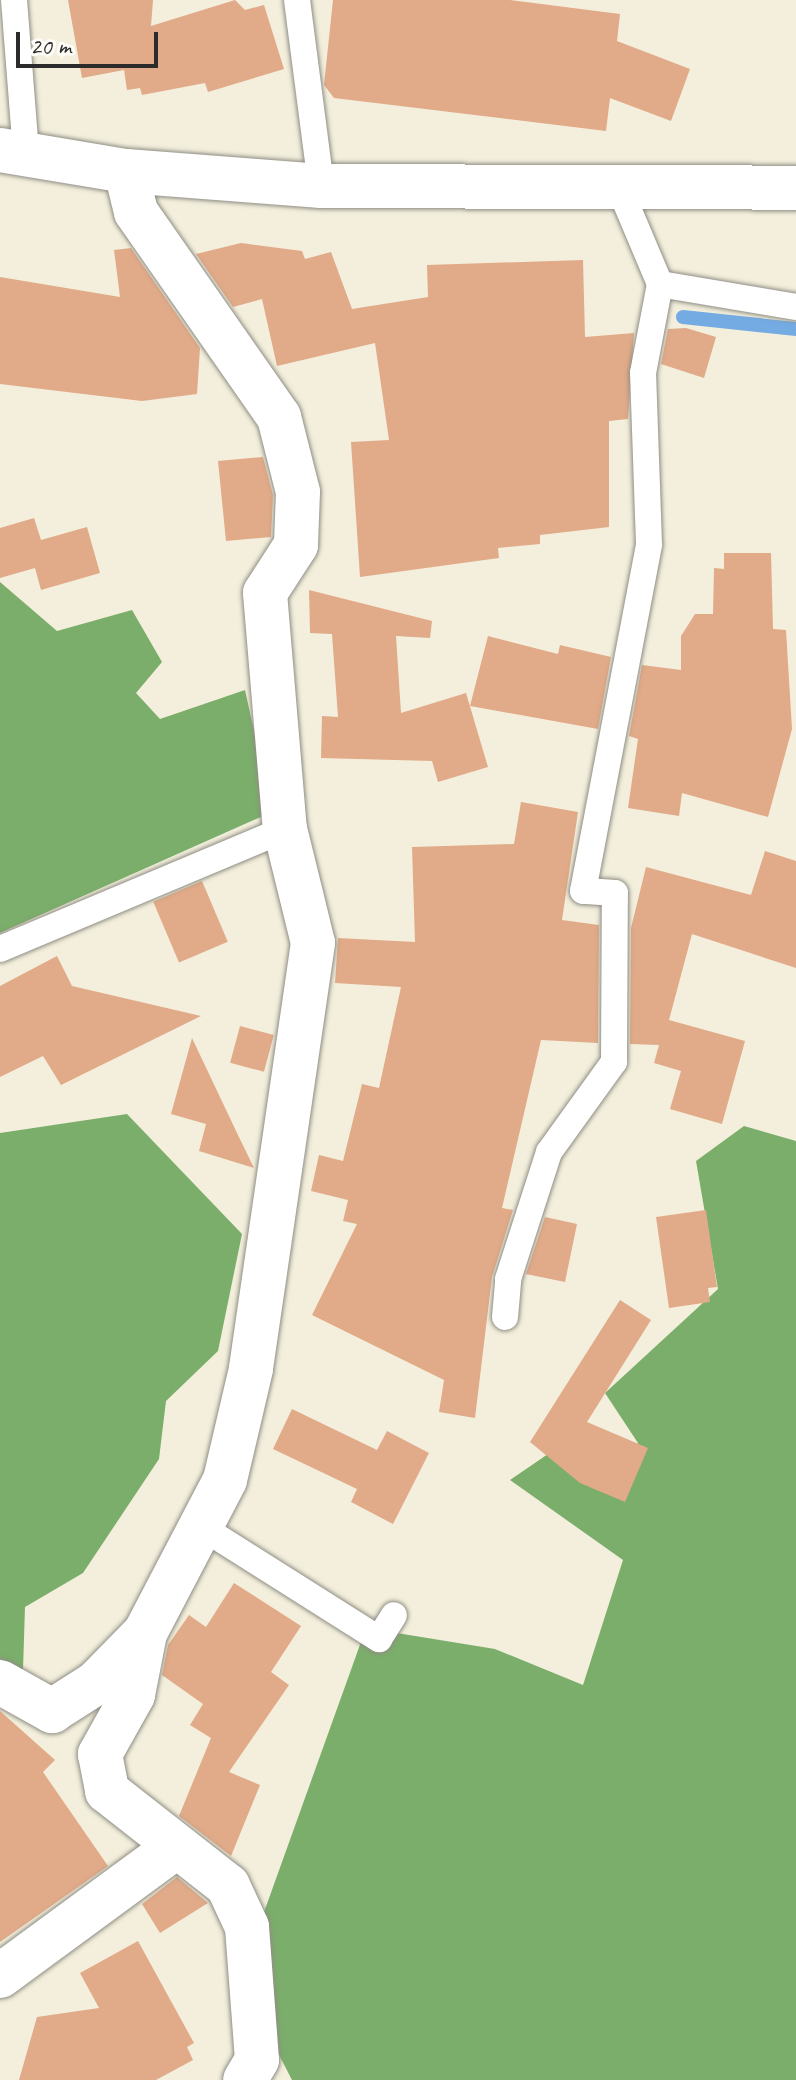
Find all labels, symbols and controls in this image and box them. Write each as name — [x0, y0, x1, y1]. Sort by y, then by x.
scale bar — [20, 16, 162, 66]
text: 20 m — [30, 31, 71, 61]

